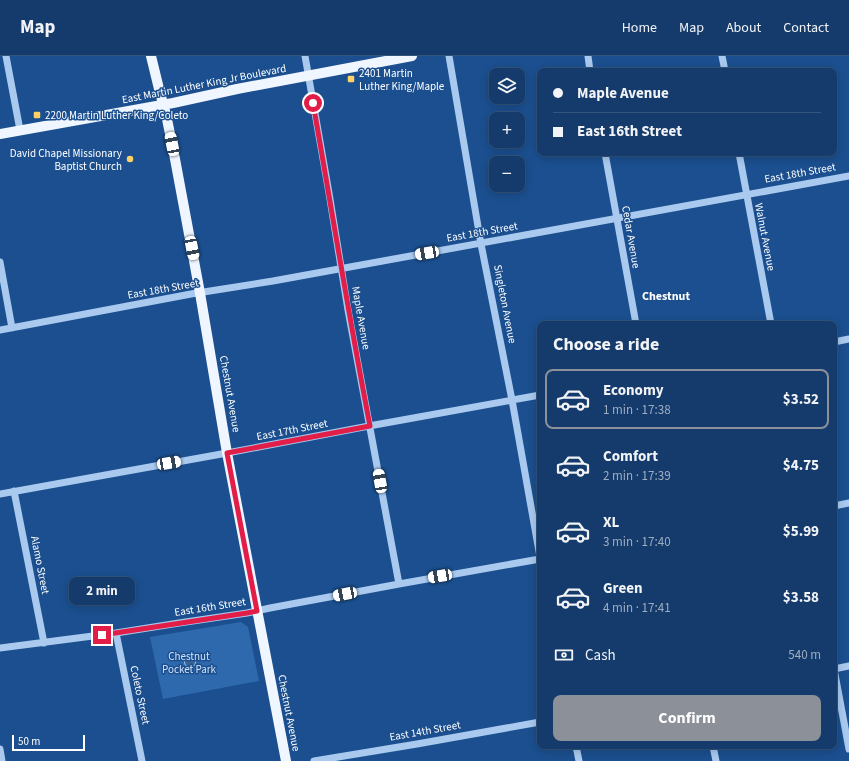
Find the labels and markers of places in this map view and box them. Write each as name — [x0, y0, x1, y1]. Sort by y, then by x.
place label: 2401 Martin Luther King/Maple — [359, 66, 445, 94]
marker: 2401 Martin Luther King/Maple — [346, 74, 356, 84]
place label: 2200 Martin Luther King/Coleto — [45, 108, 188, 123]
marker: 2200 Martin Luther King/Coleto — [32, 110, 42, 120]
place label: David Chapel Missionary Baptist Church — [10, 146, 122, 174]
marker: David Chapel Missionary Baptist Church — [125, 154, 135, 164]

